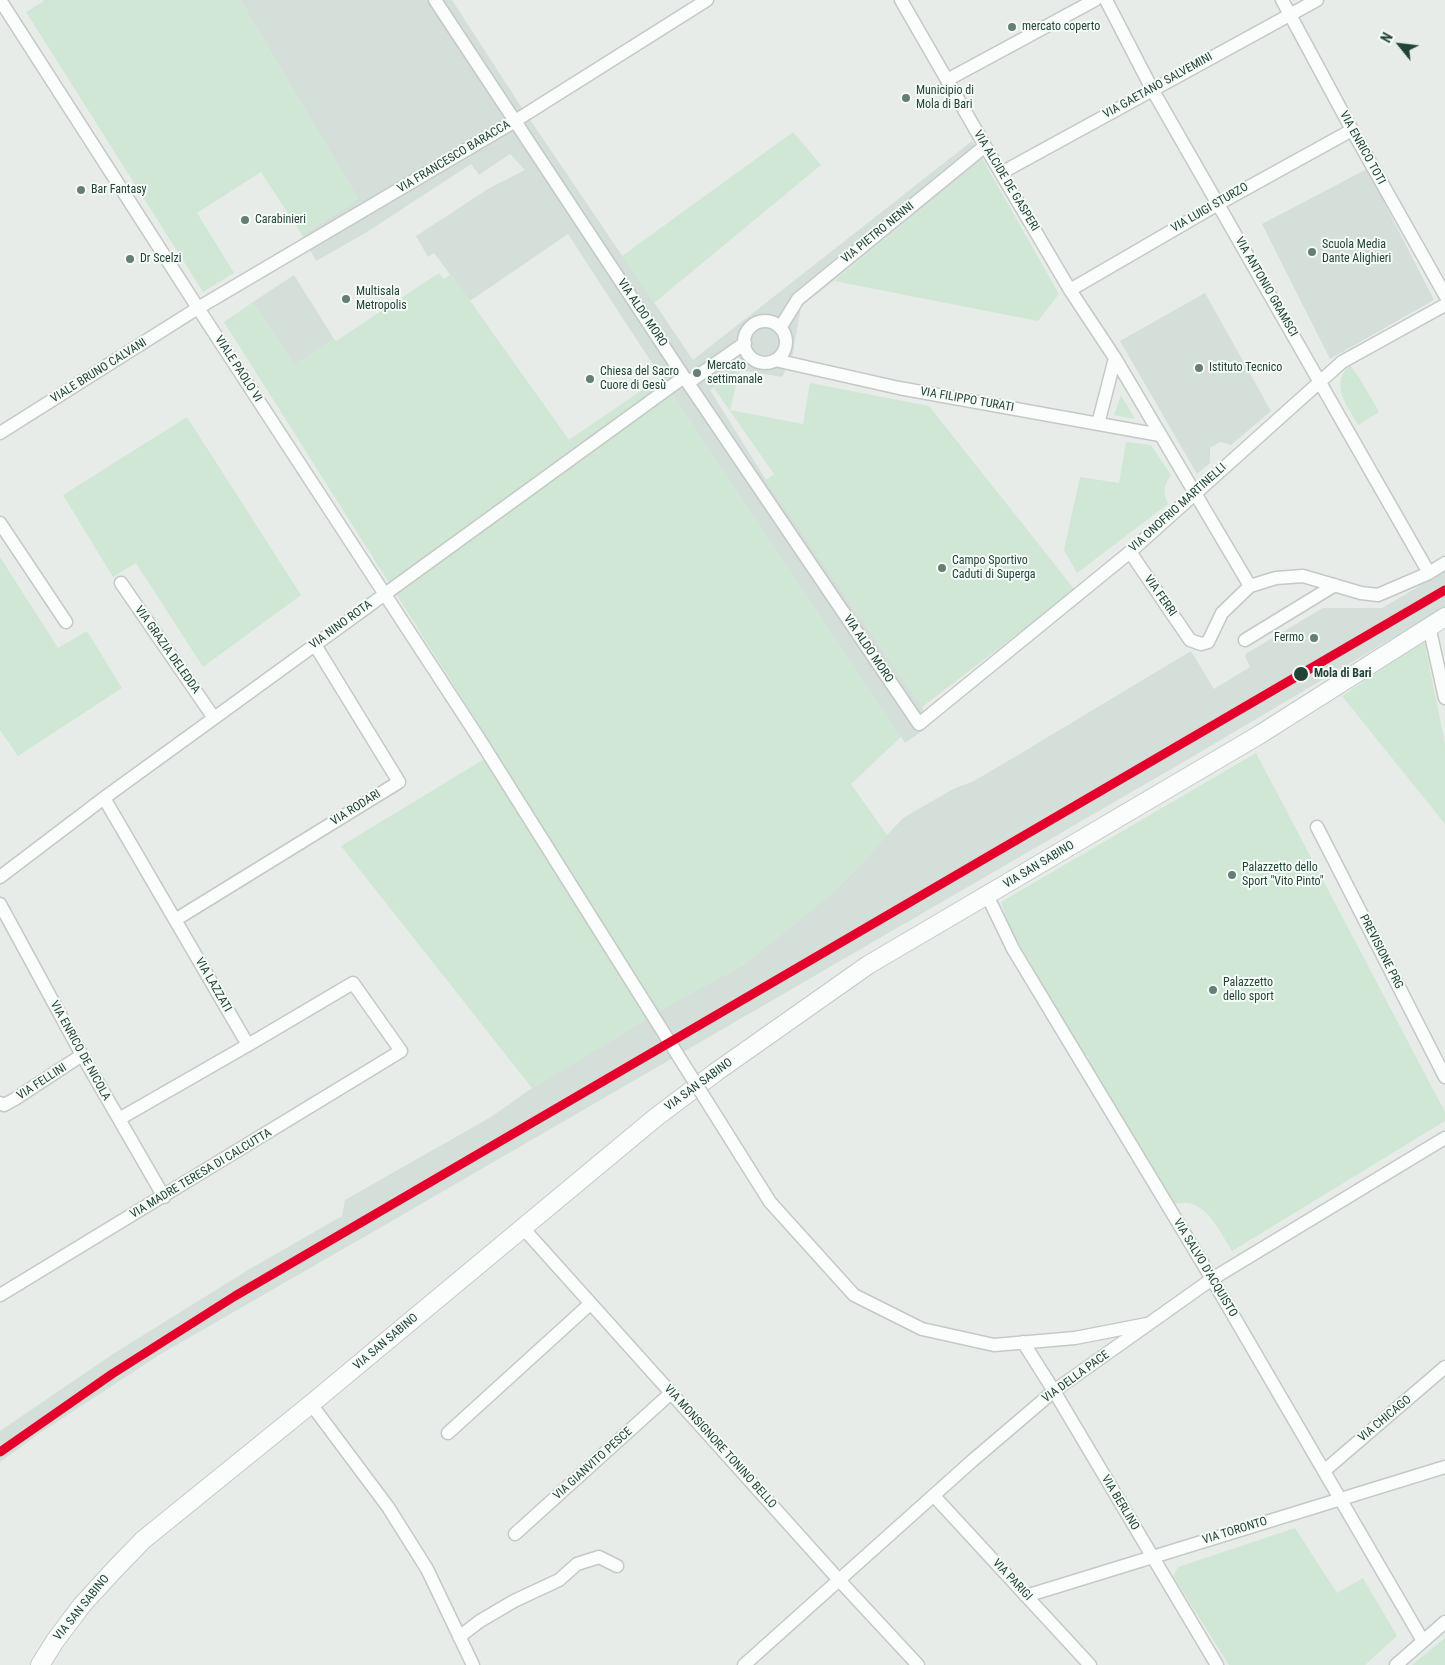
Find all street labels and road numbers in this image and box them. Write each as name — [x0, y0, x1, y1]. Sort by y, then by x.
street label: VIA GAETANO SALVEMINI — [1101, 50, 1215, 122]
street label: VIA ENRICO TOTI — [1336, 109, 1388, 187]
street label: VIA FRANCESCO BARACCA — [395, 118, 513, 196]
street label: VIA ALCIDE DE GASPERI — [970, 128, 1042, 234]
street label: VIA LUIGI STURZO — [1169, 180, 1251, 236]
street label: VIA PIETRO NENNI — [839, 199, 917, 267]
street label: VIA ANTONIO GRAMSCI — [1232, 235, 1300, 339]
street label: VIA ALDO MORO — [614, 276, 670, 350]
street label: VIALE PAOLO VI — [211, 333, 265, 405]
street label: VIALE BRUNO CALVANI — [48, 336, 150, 406]
street label: VIA FILIPPO TURATI — [919, 385, 1015, 415]
street label: VIA ONOFRIO MARTINELLI — [1127, 461, 1229, 555]
street label: VIA FERRI — [1141, 573, 1179, 619]
street label: VIA NINO ROTA — [307, 598, 375, 652]
street label: VIA GRAZIA DELEDDA — [131, 603, 203, 697]
street label: VIA ALDO MORO — [840, 612, 896, 686]
street label: VIA RODARI — [328, 787, 384, 829]
street label: VIA SAN SABINO — [1001, 838, 1077, 892]
street label: PREVISIONE PRG — [1356, 912, 1406, 992]
street label: VIA LAZZATI — [192, 955, 234, 1015]
street label: VIA ENRICO DE NICOLA — [47, 999, 113, 1103]
street label: VIA SAN SABINO — [662, 1056, 736, 1114]
street label: VIA FELLINI — [15, 1061, 69, 1103]
street label: VIA MADRE TERESA DI CALCUTTA — [128, 1126, 274, 1222]
street label: VIA SALVO D'ACQUISTO — [1170, 1216, 1240, 1320]
street label: VIA SAN SABINO — [351, 1311, 421, 1373]
street label: VIA DELLA PACE — [1040, 1348, 1112, 1406]
street label: VIA MONSIGNORE TONINO BELLO — [661, 1382, 779, 1512]
street label: VIA CHICAGO — [1356, 1393, 1414, 1445]
street label: VIA GIANVITO PESCE — [551, 1425, 635, 1503]
street label: VIA BERLINO — [1098, 1473, 1142, 1533]
street label: VIA TORONTO — [1201, 1514, 1269, 1548]
street label: VIA PARIGI — [989, 1556, 1035, 1604]
street label: VIA SAN SABINO — [51, 1572, 113, 1644]

